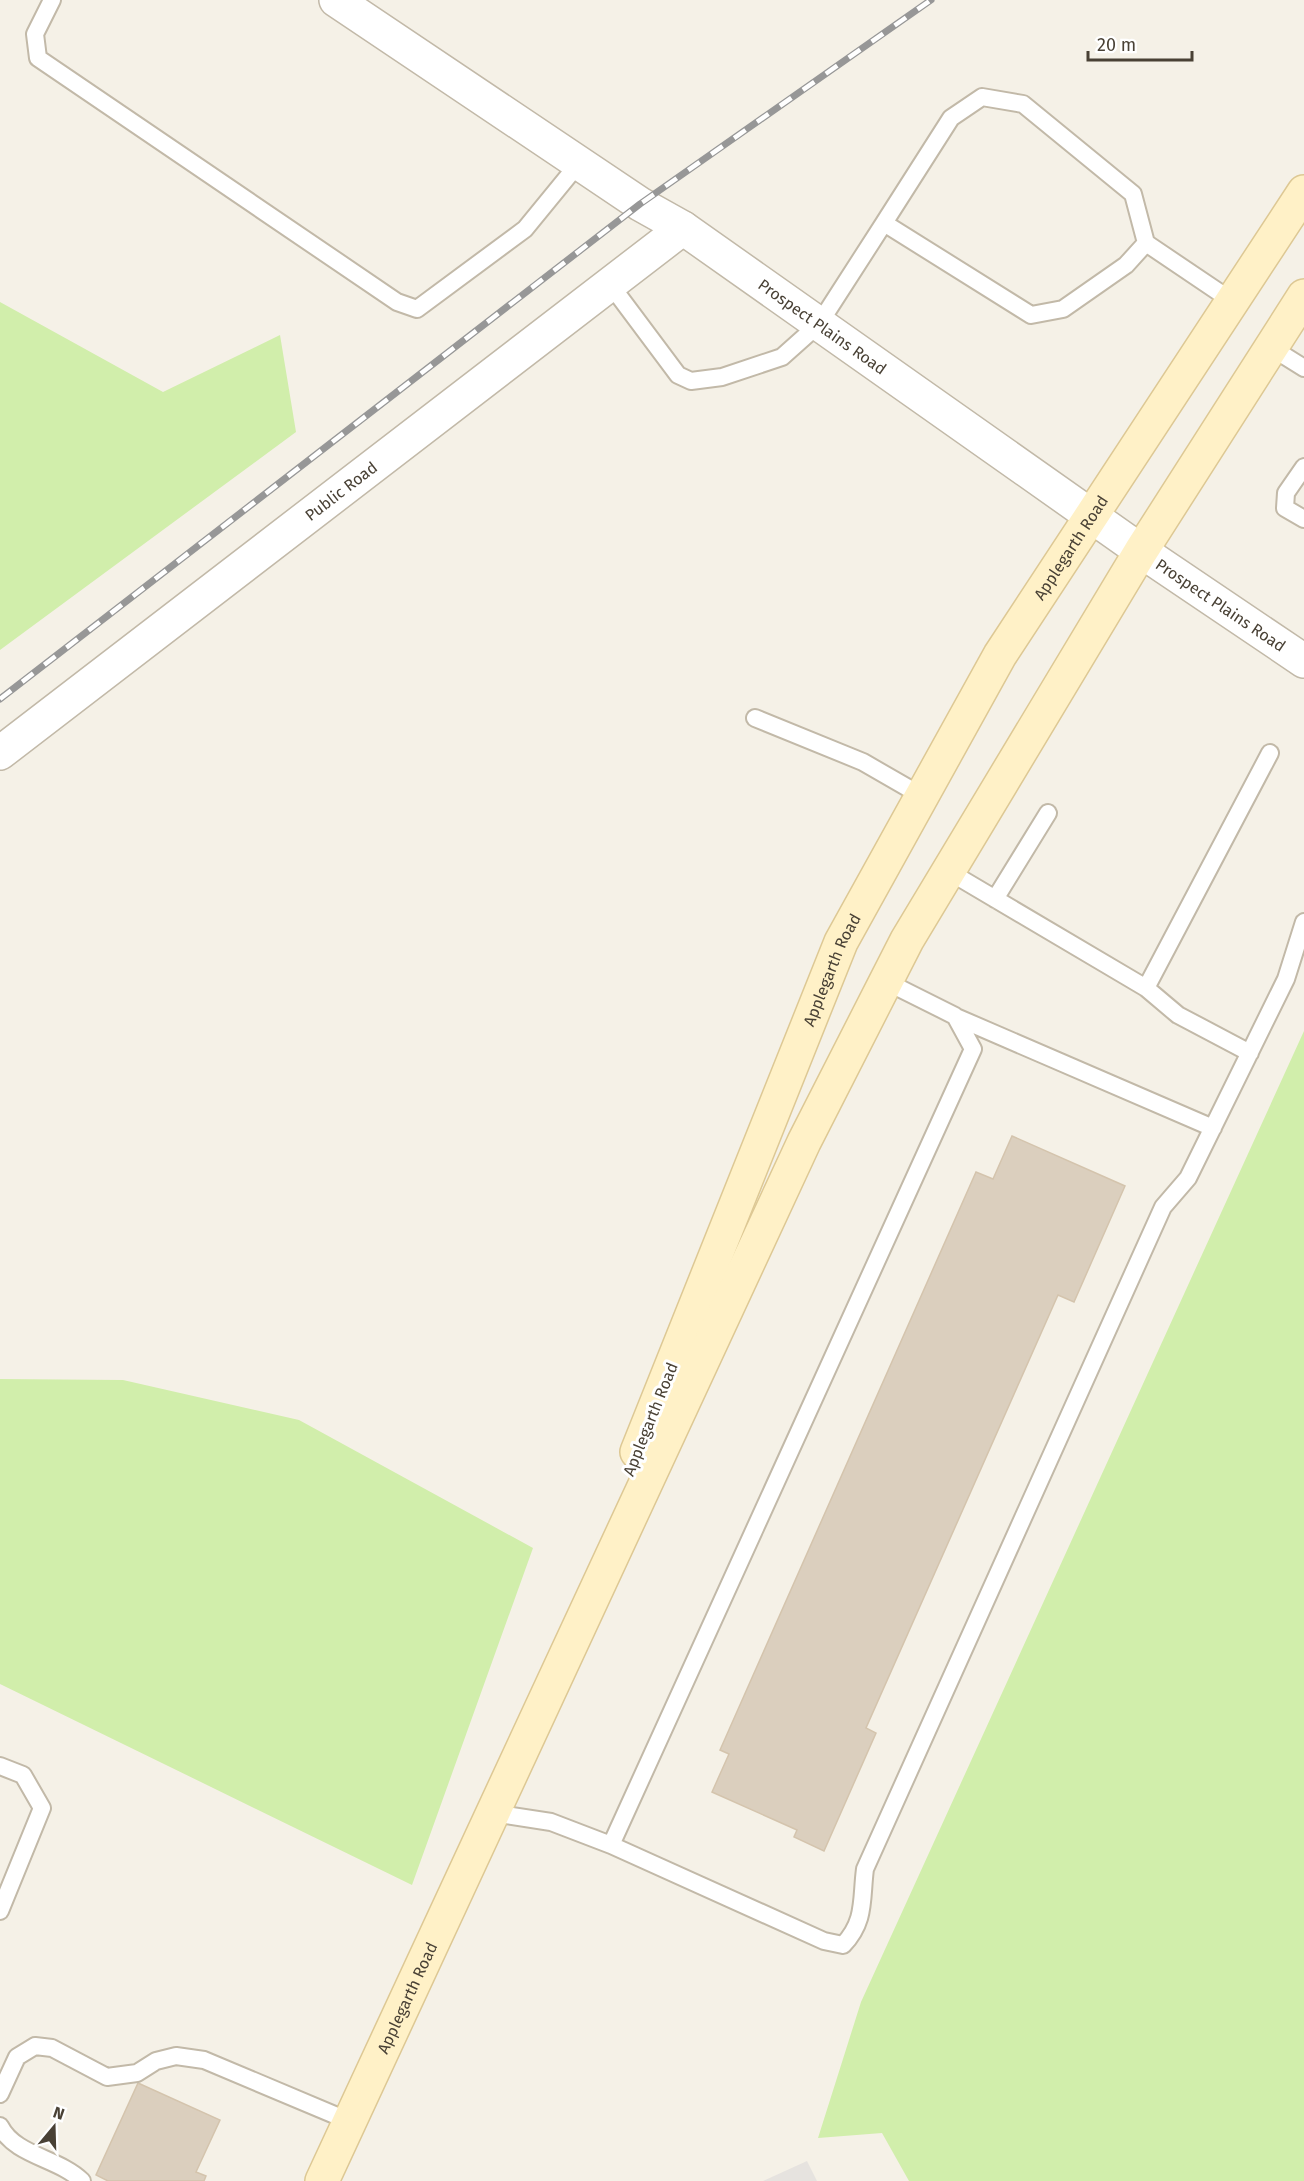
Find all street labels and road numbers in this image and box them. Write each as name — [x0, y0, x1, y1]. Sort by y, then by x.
street label: Prospect Plains Road — [754, 275, 890, 378]
street label: Public Road — [301, 458, 381, 525]
street label: Applegarth Road — [1030, 492, 1112, 603]
street label: Prospect Plains Road — [1152, 555, 1289, 656]
street label: Applegarth Road — [799, 910, 865, 1029]
street label: Applegarth Road — [619, 1360, 682, 1479]
street label: Applegarth Road — [373, 1939, 442, 2057]

